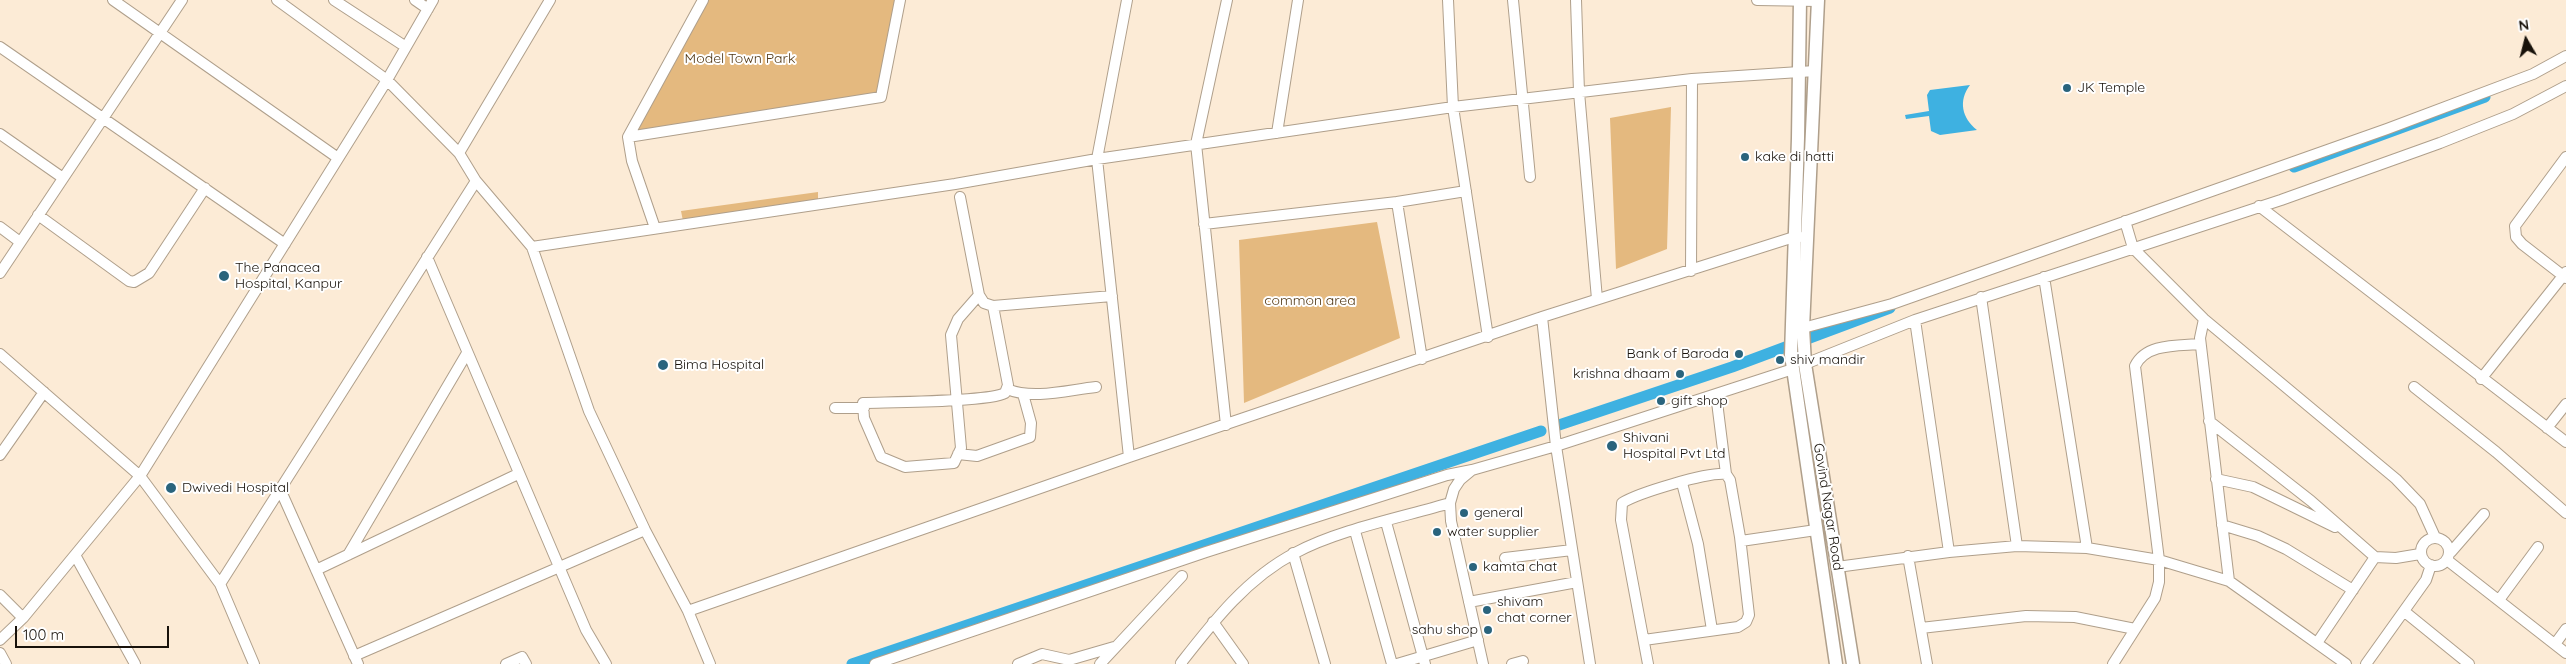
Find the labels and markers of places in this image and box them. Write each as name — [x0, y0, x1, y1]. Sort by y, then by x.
place label: JK Temple — [2077, 80, 2145, 96]
marker: JK Temple — [2061, 82, 2073, 94]
place label: kake di hatti — [1755, 149, 1834, 165]
marker: kake di hatti — [1739, 151, 1751, 163]
place label: The Panacea Hospital, Kanpur — [235, 260, 342, 292]
marker: The Panacea Hospital, Kanpur — [217, 269, 231, 283]
place label: Bank of Baroda — [1627, 346, 1729, 362]
marker: Bank of Baroda — [1733, 348, 1745, 360]
place label: shiv mandir — [1790, 352, 1865, 368]
marker: shiv mandir — [1774, 354, 1786, 366]
place label: Bima Hospital — [674, 357, 764, 373]
marker: Bima Hospital — [656, 358, 670, 372]
place label: krishna dhaam — [1573, 366, 1670, 382]
marker: krishna dhaam — [1674, 368, 1686, 380]
place label: gift shop — [1671, 393, 1728, 409]
marker: gift shop — [1655, 395, 1667, 407]
place label: Shivani Hospital Pvt Ltd — [1623, 430, 1726, 462]
marker: Shivani Hospital Pvt Ltd — [1605, 439, 1619, 453]
place label: Dwivedi Hospital — [182, 480, 289, 496]
marker: Dwivedi Hospital — [164, 481, 178, 495]
place label: general — [1474, 505, 1523, 521]
marker: general — [1458, 507, 1470, 519]
place label: water supplier — [1447, 524, 1539, 540]
marker: water supplier — [1431, 526, 1443, 538]
place label: kamta chat — [1483, 559, 1557, 575]
marker: kamta chat — [1467, 561, 1479, 573]
place label: shivam chat corner — [1497, 594, 1572, 626]
marker: shivam chat corner — [1481, 604, 1493, 616]
place label: sahu shop — [1412, 622, 1478, 638]
marker: sahu shop — [1482, 624, 1494, 636]

